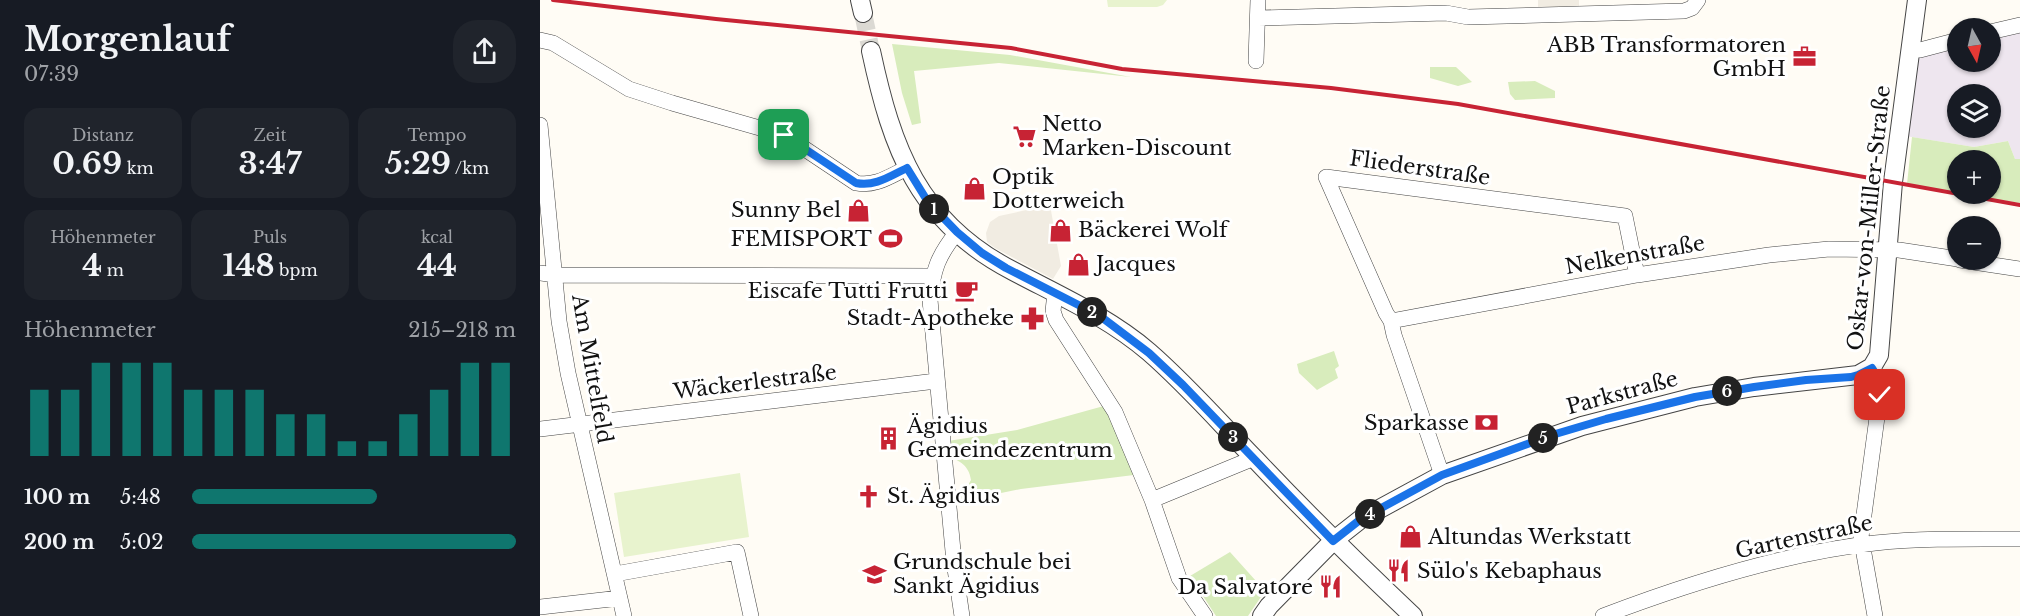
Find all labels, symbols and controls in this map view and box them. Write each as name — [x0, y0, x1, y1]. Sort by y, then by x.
north arrow — [1947, 18, 2001, 72]
map controls — [1947, 18, 2001, 270]
text: Morgenlauf — [24, 19, 231, 60]
button: share — [453, 20, 516, 83]
place label: ABB Transformatoren GmbH — [1546, 32, 1786, 82]
office icon: ABB Transformatoren GmbH — [1791, 44, 1817, 70]
text: 07:39 — [24, 62, 79, 86]
street label: Oskar-von-Miller-Straße — [1842, 84, 1896, 352]
button: layers — [1947, 84, 2001, 138]
pin — [758, 109, 809, 160]
place label: Netto Marken-Discount — [1042, 111, 1231, 161]
icon: arrive — [767, 118, 800, 151]
supermarket icon: Netto Marken-Discount — [1011, 123, 1037, 149]
text: Distanz — [72, 125, 134, 145]
text: Zeit — [254, 125, 287, 145]
text: Tempo — [408, 125, 466, 145]
text: 0.69 — [52, 145, 122, 182]
text: 3:47 — [238, 145, 302, 182]
text: 5:29 — [385, 145, 451, 182]
street label: Fliederstraße — [1348, 145, 1492, 191]
button: + — [1947, 150, 2001, 204]
text: km — [122, 158, 154, 178]
text: /km — [451, 158, 489, 178]
place label: Optik Dotterweich — [992, 164, 1125, 214]
shop icon: Optik Dotterweich — [961, 176, 987, 202]
pin: 1 — [919, 194, 949, 224]
place label: Sunny Bel — [731, 197, 841, 223]
shop icon: Sunny Bel — [846, 197, 872, 223]
text: 1 — [931, 199, 937, 219]
button: − — [1947, 216, 2001, 270]
shop icon: Bäckerei Wolf — [1047, 217, 1073, 243]
place label: Bäckerei Wolf — [1078, 217, 1230, 243]
place label: FEMISPORT — [731, 226, 872, 252]
sports icon: FEMISPORT — [877, 226, 903, 252]
text: Höhenmeter — [50, 227, 156, 247]
text: Puls — [253, 227, 287, 247]
text: kcal — [421, 227, 453, 247]
street label: Nelkenstraße — [1563, 230, 1707, 280]
text: 4 — [82, 247, 102, 284]
text: 148 — [222, 247, 274, 284]
text: 44 — [417, 247, 457, 284]
shop icon: Jacques — [1065, 251, 1091, 277]
place label: Jacques — [1093, 251, 1176, 277]
text: m — [102, 260, 124, 280]
text: bpm — [274, 260, 318, 280]
place label: Eiscafe Tutti Frutti — [748, 278, 948, 304]
cafe icon: Eiscafe Tutti Frutti — [953, 278, 979, 304]
street label: Am Mittelfeld — [566, 291, 618, 446]
pin: 2 — [1077, 297, 1107, 327]
text: 2 — [1087, 302, 1097, 322]
place label: Stadt-Apotheke — [847, 305, 1014, 331]
pharmacy icon: Stadt-Apotheke — [1019, 305, 1045, 331]
text: Höhenmeter — [24, 318, 156, 342]
text: 215–218 m — [408, 318, 516, 342]
street label: Wäckerlestraße — [671, 359, 838, 405]
street label: Parkstraße — [1563, 366, 1681, 420]
pin — [1854, 369, 1905, 420]
pin: 6 — [1712, 376, 1742, 406]
icon: check — [1863, 378, 1896, 411]
text: 6 — [1722, 381, 1732, 401]
place label: Sparkasse — [1364, 410, 1469, 436]
bank icon: Sparkasse — [1474, 410, 1500, 436]
place label: Ägidius Gemeindezentrum — [906, 413, 1113, 463]
pin: 3 — [1218, 422, 1248, 452]
pin: 5 — [1528, 423, 1558, 453]
building icon: Ägidius Gemeindezentrum — [876, 425, 902, 451]
text: 3 — [1228, 427, 1238, 447]
text: 5 — [1538, 428, 1548, 448]
church icon: St. Ägidius — [856, 483, 882, 509]
place label: St. Ägidius — [887, 483, 1000, 509]
text: 100 m — [24, 485, 90, 509]
text: 5:48 — [120, 485, 161, 509]
pin: 4 — [1355, 499, 1385, 529]
text: 4 — [1365, 504, 1375, 524]
street label: Gartenstraße — [1733, 510, 1875, 564]
shop icon: Altundas Werkstatt — [1397, 524, 1423, 550]
place label: Altundas Werkstatt — [1427, 524, 1631, 550]
text: 200 m — [24, 530, 95, 554]
text: 5:02 — [120, 530, 164, 554]
place label: Grundschule bei Sankt Ägidius — [893, 549, 1071, 599]
restaurant icon: Sülo's Kebaphaus — [1386, 558, 1412, 584]
place label: Sülo's Kebaphaus — [1417, 558, 1602, 584]
school or university icon: Grundschule bei Sankt Ägidius — [862, 561, 888, 587]
place label: Da Salvatore — [1178, 574, 1313, 600]
restaurant icon: Da Salvatore — [1318, 574, 1344, 600]

